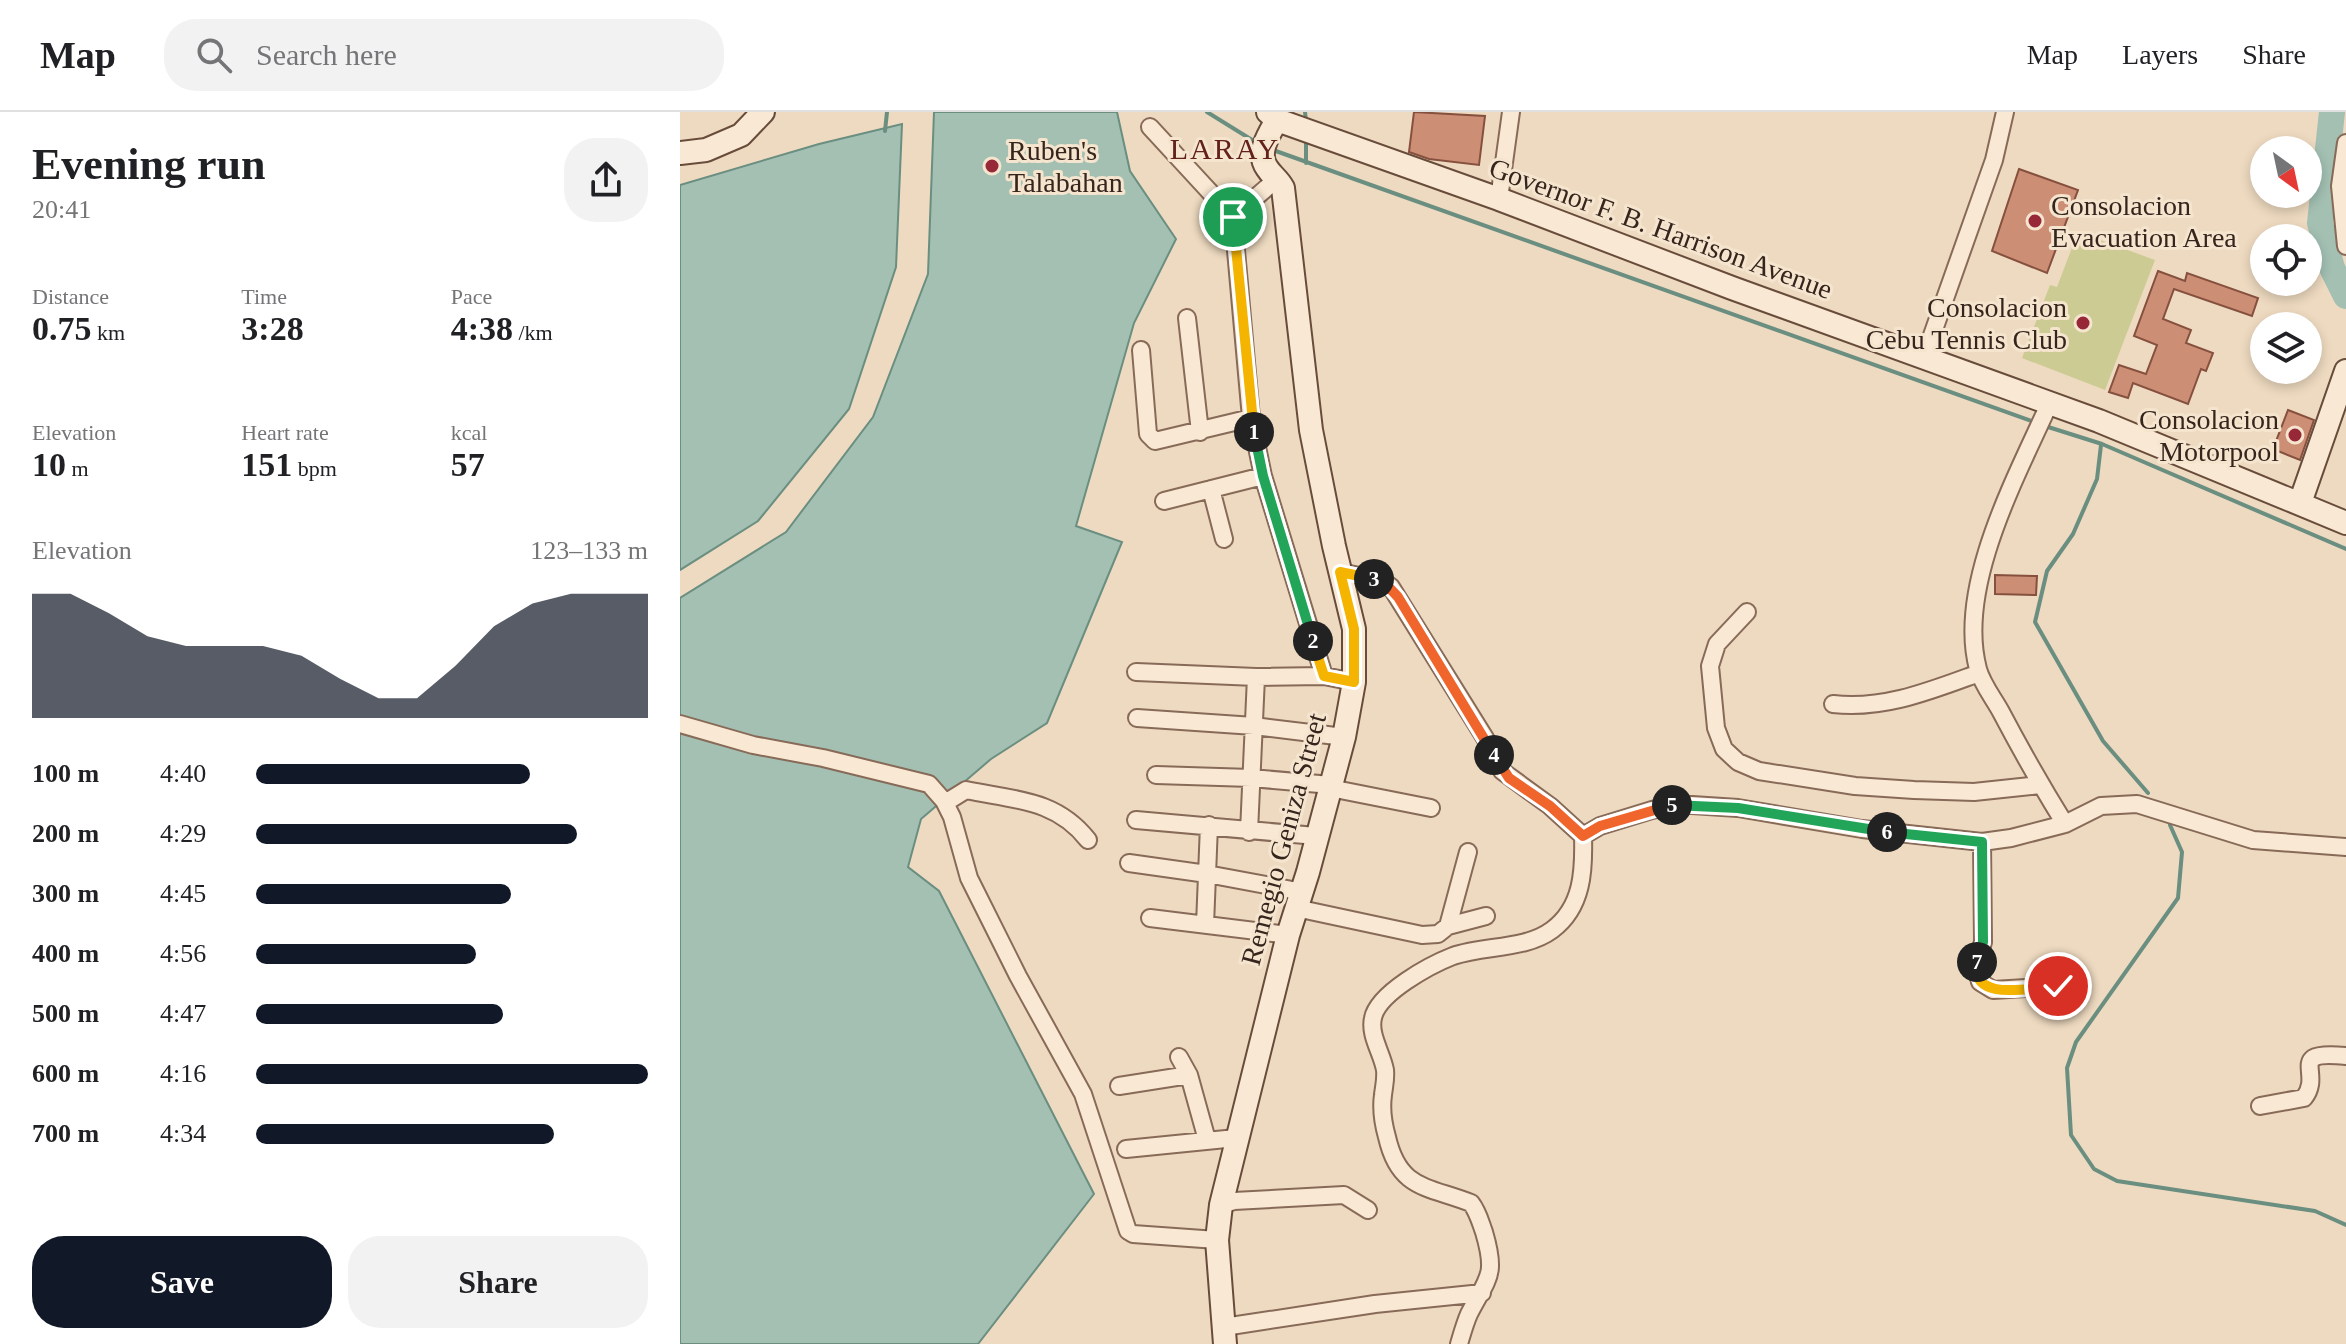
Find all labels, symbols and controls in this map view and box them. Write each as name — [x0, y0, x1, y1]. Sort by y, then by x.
search box — [164, 19, 724, 91]
icon: search — [192, 33, 236, 77]
text: Map — [40, 34, 116, 76]
text: Search here — [256, 38, 397, 71]
text: Map — [2027, 39, 2078, 70]
text: Layers — [2122, 39, 2198, 70]
text: Share — [2242, 39, 2306, 70]
district label: LARAY — [1170, 132, 1280, 165]
place label: Ruben's Talabahan — [1008, 135, 1123, 198]
north arrow — [2250, 136, 2322, 208]
map controls — [2250, 136, 2322, 384]
button: share — [564, 138, 648, 222]
text: Evening run — [32, 140, 266, 189]
street label: Governor F. B. Harrison Avenue — [1485, 152, 1837, 305]
marker: Ruben's Talabahan — [983, 157, 1001, 175]
pin — [1199, 183, 1267, 251]
place label: Consolacion Evacuation Area — [2051, 190, 2237, 253]
text: 20:41 — [32, 195, 91, 224]
icon: arrive — [1211, 195, 1255, 239]
marker: Consolacion Evacuation Area — [2026, 212, 2044, 230]
button: locate — [2250, 224, 2322, 296]
text: Distance — [32, 284, 109, 309]
text: Time — [241, 284, 287, 309]
text: Pace — [451, 284, 492, 309]
place label: Consolacion Cebu Tennis Club — [1866, 292, 2067, 355]
text: 0.75 — [32, 310, 92, 347]
text: 3:28 — [241, 310, 304, 347]
text: 4:38 — [451, 310, 513, 347]
button: layers — [2250, 312, 2322, 384]
marker: Consolacion Cebu Tennis Club — [2074, 314, 2092, 332]
text: km — [92, 320, 125, 345]
text: /km — [513, 320, 553, 345]
place label: Consolacion Motorpool — [2139, 404, 2279, 467]
pin: 1 — [1234, 412, 1274, 452]
text: 1 — [1249, 419, 1260, 444]
text: Elevation — [32, 420, 116, 445]
text: Heart rate — [241, 420, 329, 445]
text: kcal — [451, 420, 487, 445]
marker: Consolacion Motorpool — [2286, 426, 2304, 444]
text: 10 — [32, 446, 66, 483]
text: 151 — [241, 446, 292, 483]
text: 57 — [451, 446, 485, 483]
text: m — [66, 456, 89, 481]
text: bpm — [292, 456, 337, 481]
text: Elevation — [32, 536, 132, 565]
text: 123–133 m — [530, 536, 648, 565]
pin: 3 — [1354, 559, 1394, 599]
text: 3 — [1369, 566, 1380, 591]
pin: 2 — [1293, 621, 1333, 661]
text: 2 — [1308, 628, 1319, 653]
street label: Remegio Geniza Street — [1235, 709, 1332, 969]
pin: 4 — [1474, 735, 1514, 775]
text: 4 — [1489, 742, 1500, 767]
text: 100 m — [32, 759, 99, 788]
text: 4:40 — [160, 759, 206, 788]
pin: 5 — [1652, 785, 1692, 825]
text: 5 — [1667, 792, 1678, 817]
pin: 6 — [1867, 812, 1907, 852]
text: 200 m — [32, 819, 99, 848]
text: 4:29 — [160, 819, 206, 848]
text: 6 — [1882, 819, 1893, 844]
text: 300 m — [32, 879, 99, 908]
text: 4:45 — [160, 879, 206, 908]
text: 400 m — [32, 939, 99, 968]
text: 4:56 — [160, 939, 206, 968]
pin: 7 — [1957, 942, 1997, 982]
text: 7 — [1972, 949, 1983, 974]
pin — [2024, 952, 2092, 1020]
icon: check — [2036, 964, 2080, 1008]
text: 500 m — [32, 999, 99, 1028]
text: 4:47 — [160, 999, 206, 1028]
text: 600 m — [32, 1059, 99, 1088]
text: 4:16 — [160, 1059, 206, 1088]
text: 700 m — [32, 1119, 99, 1148]
text: 4:34 — [160, 1119, 206, 1148]
button: Save — [32, 1236, 332, 1328]
button: Share — [348, 1236, 648, 1328]

